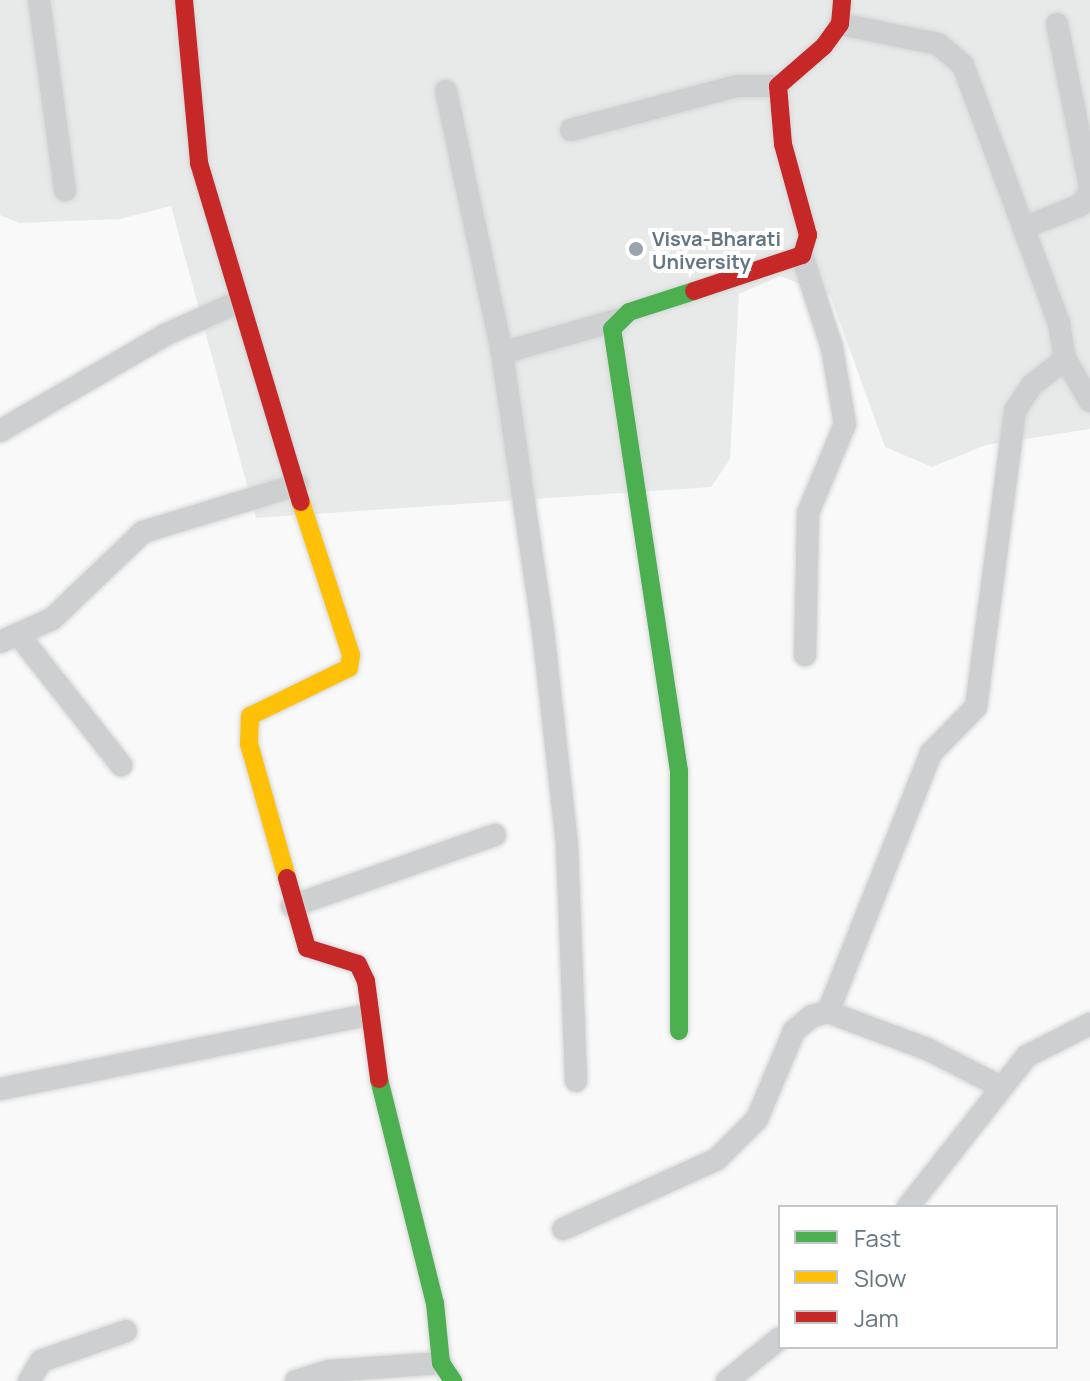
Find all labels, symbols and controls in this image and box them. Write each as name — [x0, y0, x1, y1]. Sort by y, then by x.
place label: Visva-Bharati University — [652, 226, 781, 273]
marker: Visva-Bharati University — [627, 240, 645, 258]
legend — [778, 1205, 1058, 1349]
text: Fast — [854, 1221, 901, 1254]
text: Slow — [854, 1261, 907, 1294]
text: Jam — [854, 1301, 899, 1334]

